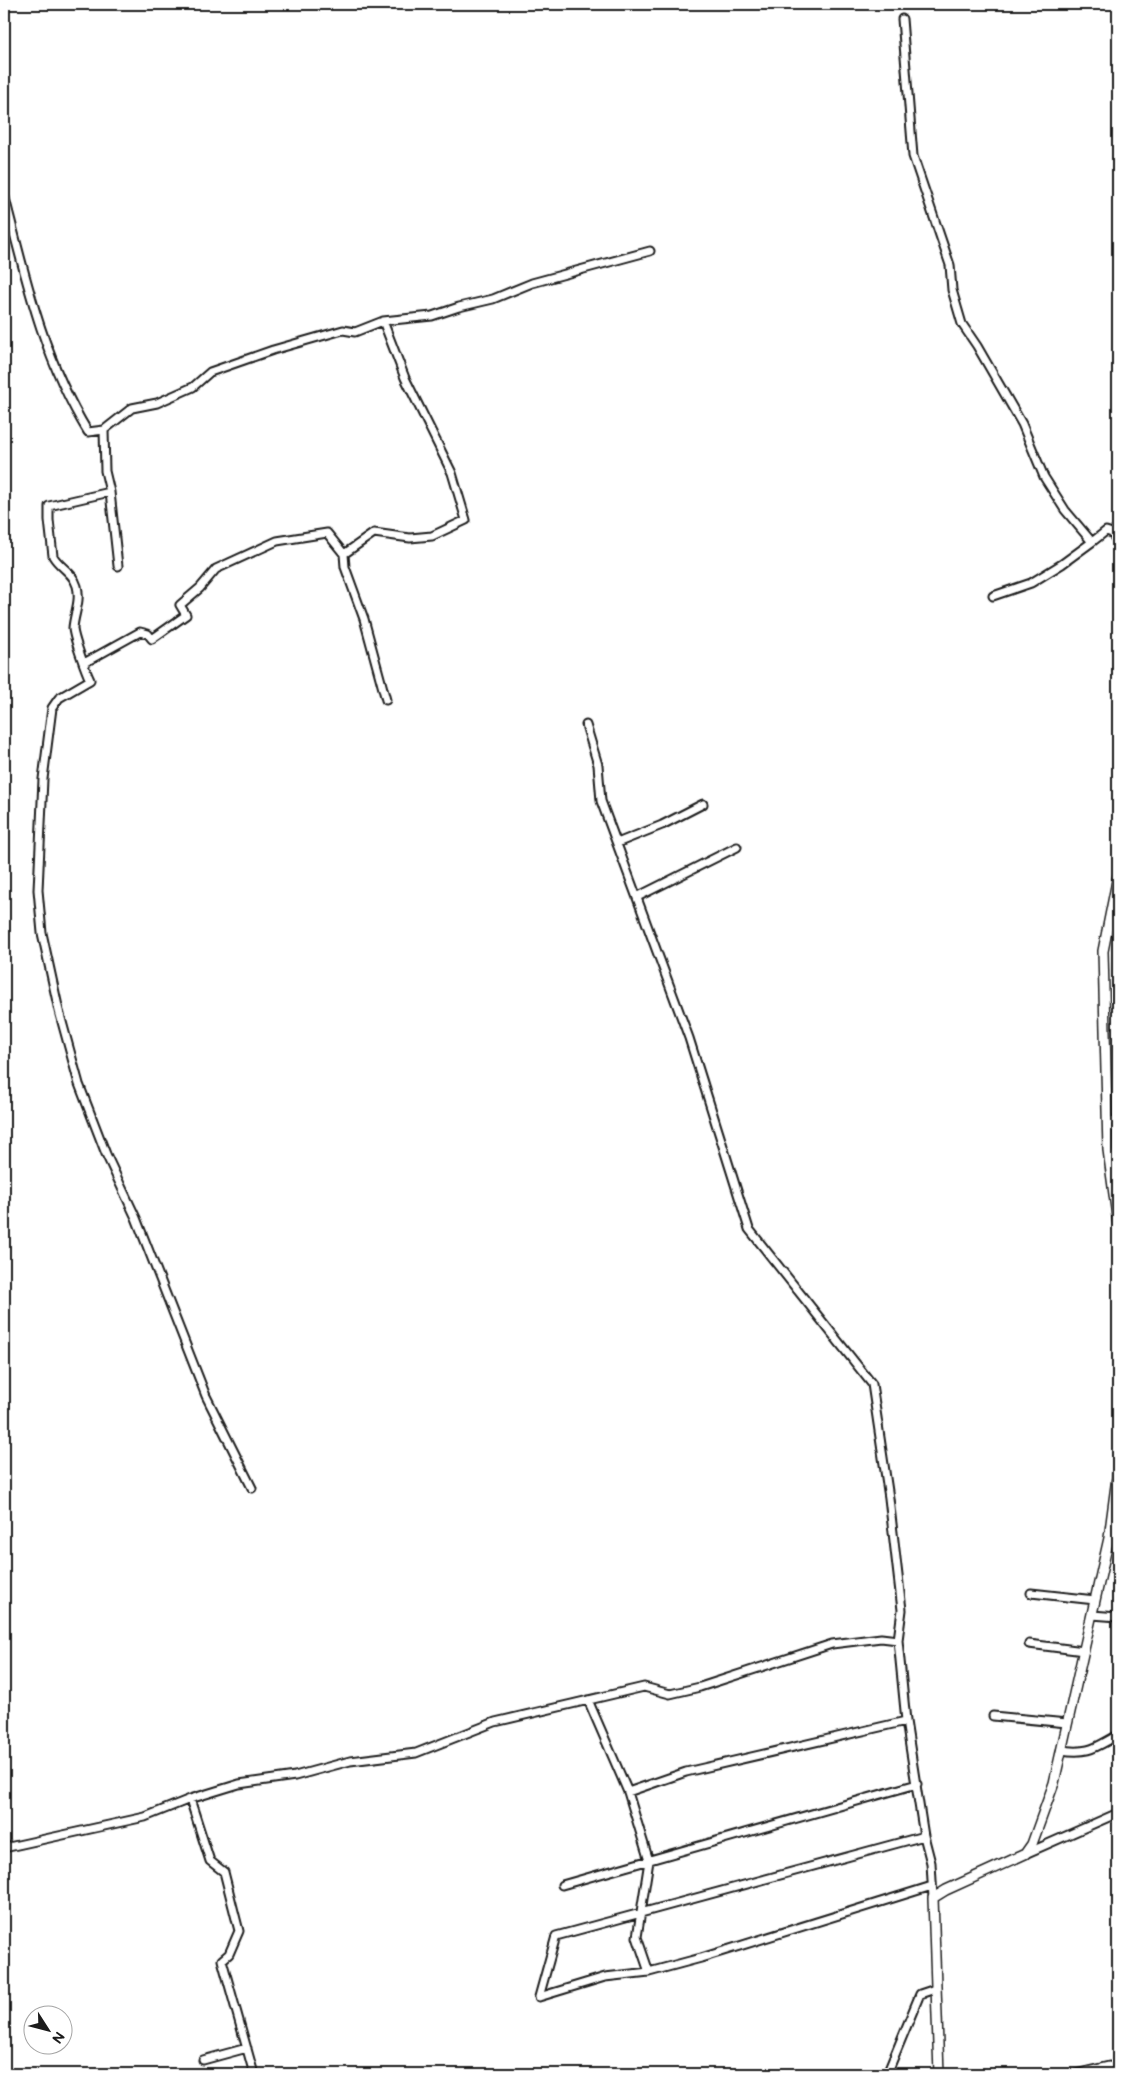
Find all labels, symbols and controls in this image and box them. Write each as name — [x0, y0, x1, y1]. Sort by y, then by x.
north arrow — [22, 2006, 72, 2056]
text: N — [48, 2028, 68, 2047]

